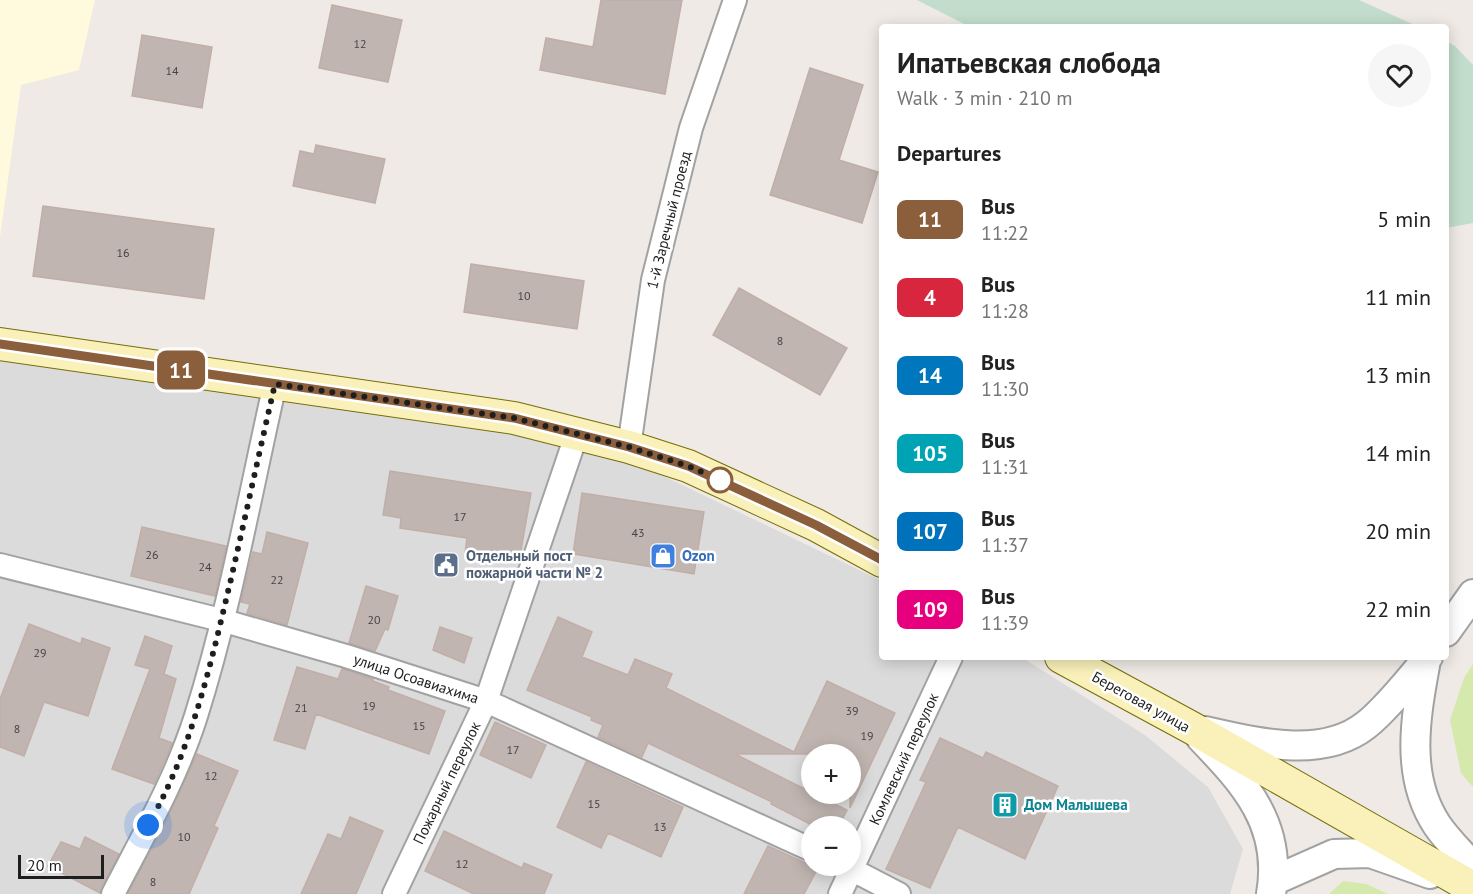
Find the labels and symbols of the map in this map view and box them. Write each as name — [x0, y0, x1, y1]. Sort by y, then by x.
house number: 12 — [353, 36, 367, 51]
house number: 14 — [165, 63, 179, 78]
street label: 1-й Заречный проезд — [642, 149, 695, 291]
house number: 16 — [116, 245, 130, 260]
house number: 10 — [517, 288, 531, 303]
house number: 8 — [777, 333, 783, 348]
line badge: 11 — [154, 350, 208, 389]
unlabelled marker — [707, 467, 733, 493]
house number: 17 — [453, 509, 467, 524]
house number: 43 — [631, 525, 645, 540]
shop icon: Ozon — [648, 541, 678, 571]
place label: Отдельный пост пожарной части № 2 — [466, 546, 603, 582]
place label: Ozon — [682, 546, 715, 565]
house number: 26 — [145, 547, 159, 562]
public building icon: Отдельный пост пожарной части № 2 — [431, 550, 461, 580]
house number: 24 — [198, 559, 212, 574]
house number: 22 — [270, 572, 284, 587]
house number: 20 — [367, 612, 381, 627]
house number: 29 — [33, 645, 47, 660]
street label: улица Осоавиахима — [351, 649, 481, 708]
street label: Береговая улица — [1089, 667, 1194, 736]
street label: Комлевский переулок — [865, 689, 943, 828]
house number: 19 — [362, 698, 376, 713]
house number: 21 — [294, 700, 308, 715]
house number: 39 — [845, 703, 859, 718]
street label: Пожарный переулок — [409, 718, 485, 847]
house number: 15 — [412, 718, 426, 733]
house number: 8 — [14, 721, 20, 736]
house number: 19 — [860, 728, 874, 743]
house number: 17 — [506, 742, 520, 757]
house number: 12 — [204, 768, 218, 783]
building icon: Дом Малышева — [990, 790, 1020, 820]
place label: Дом Малышева — [1024, 795, 1128, 814]
house number: 15 — [587, 796, 601, 811]
your location — [133, 810, 163, 840]
house number: 13 — [653, 819, 667, 834]
house number: 10 — [177, 829, 191, 844]
scale bar — [18, 852, 104, 880]
house number: 12 — [455, 856, 469, 871]
house number: 8 — [150, 874, 156, 889]

